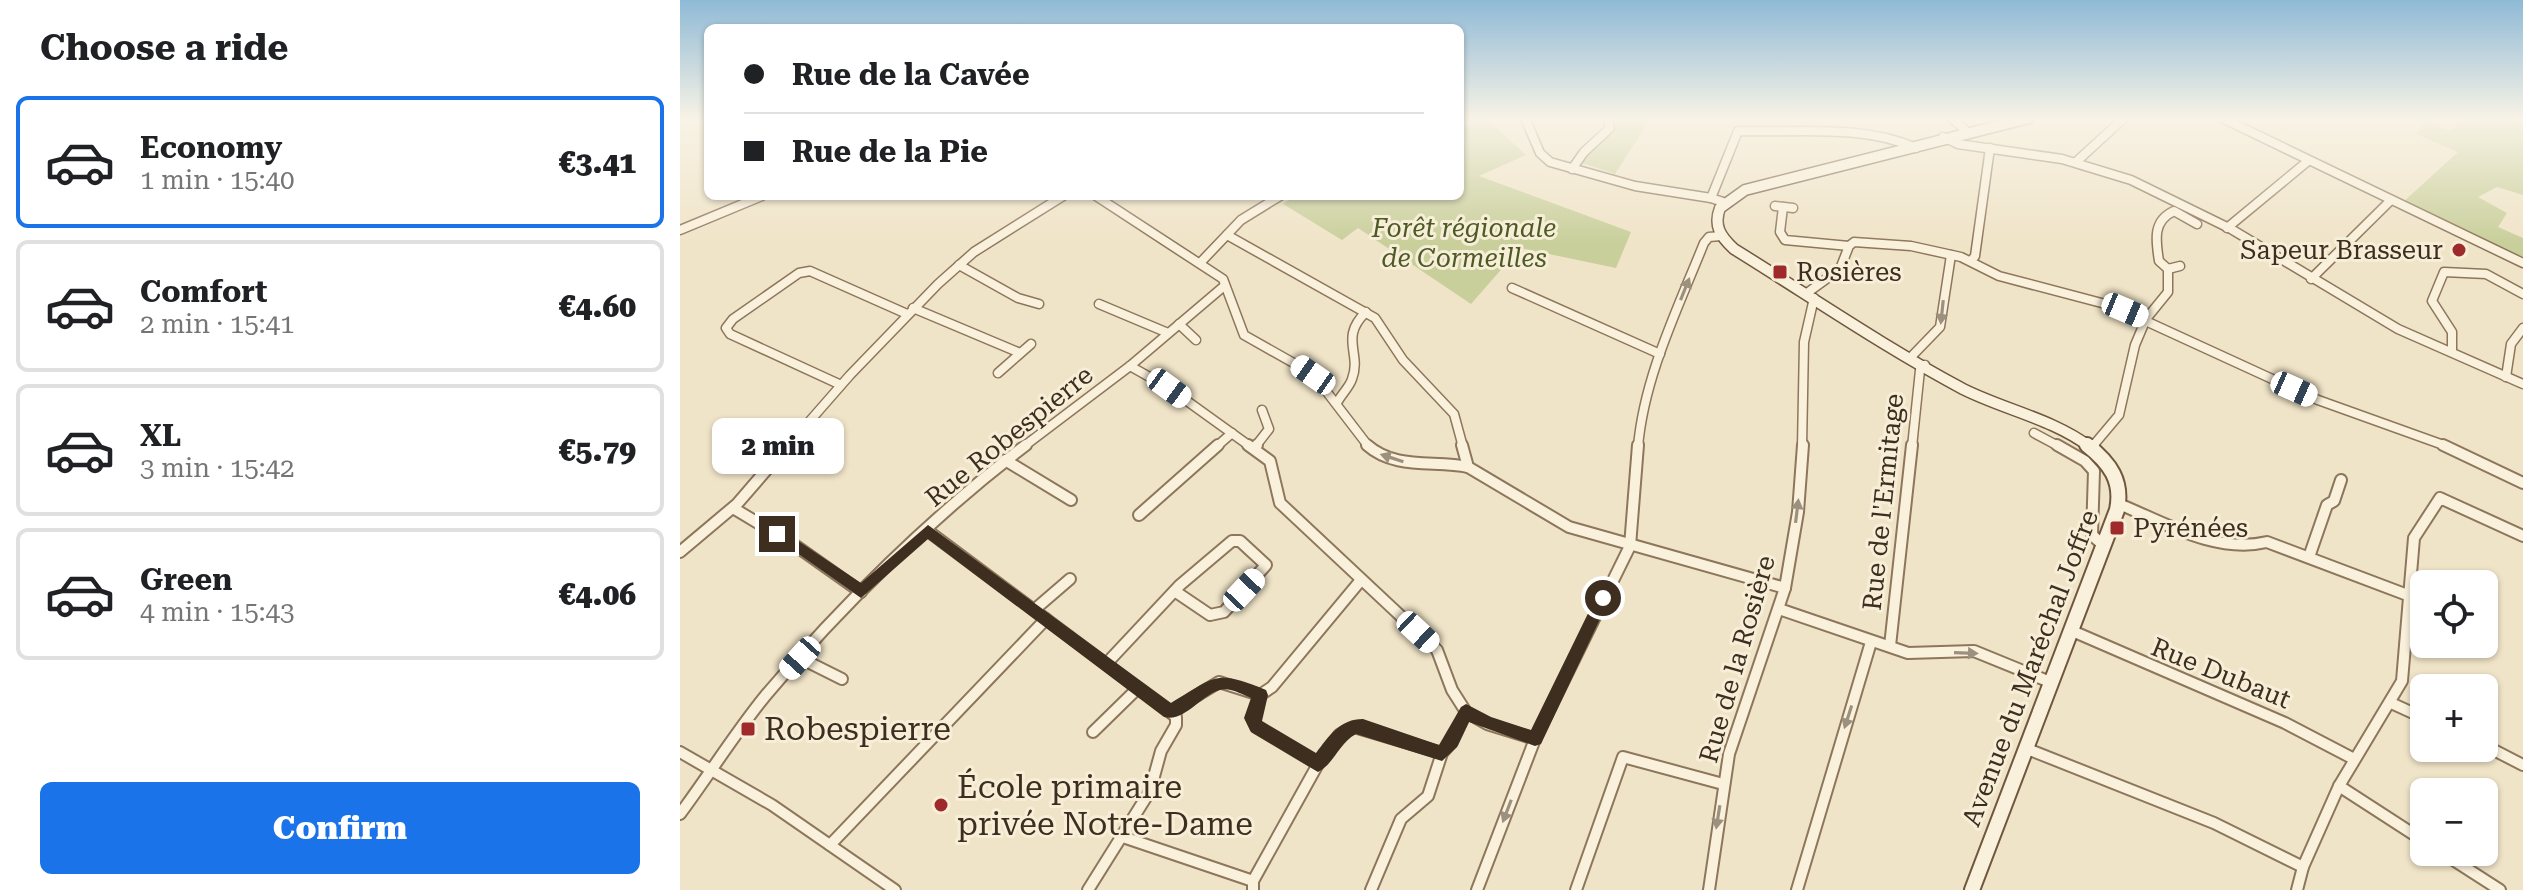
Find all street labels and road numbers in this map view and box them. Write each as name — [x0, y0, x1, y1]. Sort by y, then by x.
street label: Rue Robespierre — [919, 359, 1099, 513]
street label: Rue de l'Ermitage — [1857, 392, 1909, 612]
street label: Avenue du Maréchal Joffre — [1956, 506, 2104, 830]
street label: Rue de la Rosière — [1693, 552, 1781, 766]
street label: Rue Dubaut — [2147, 631, 2295, 715]

